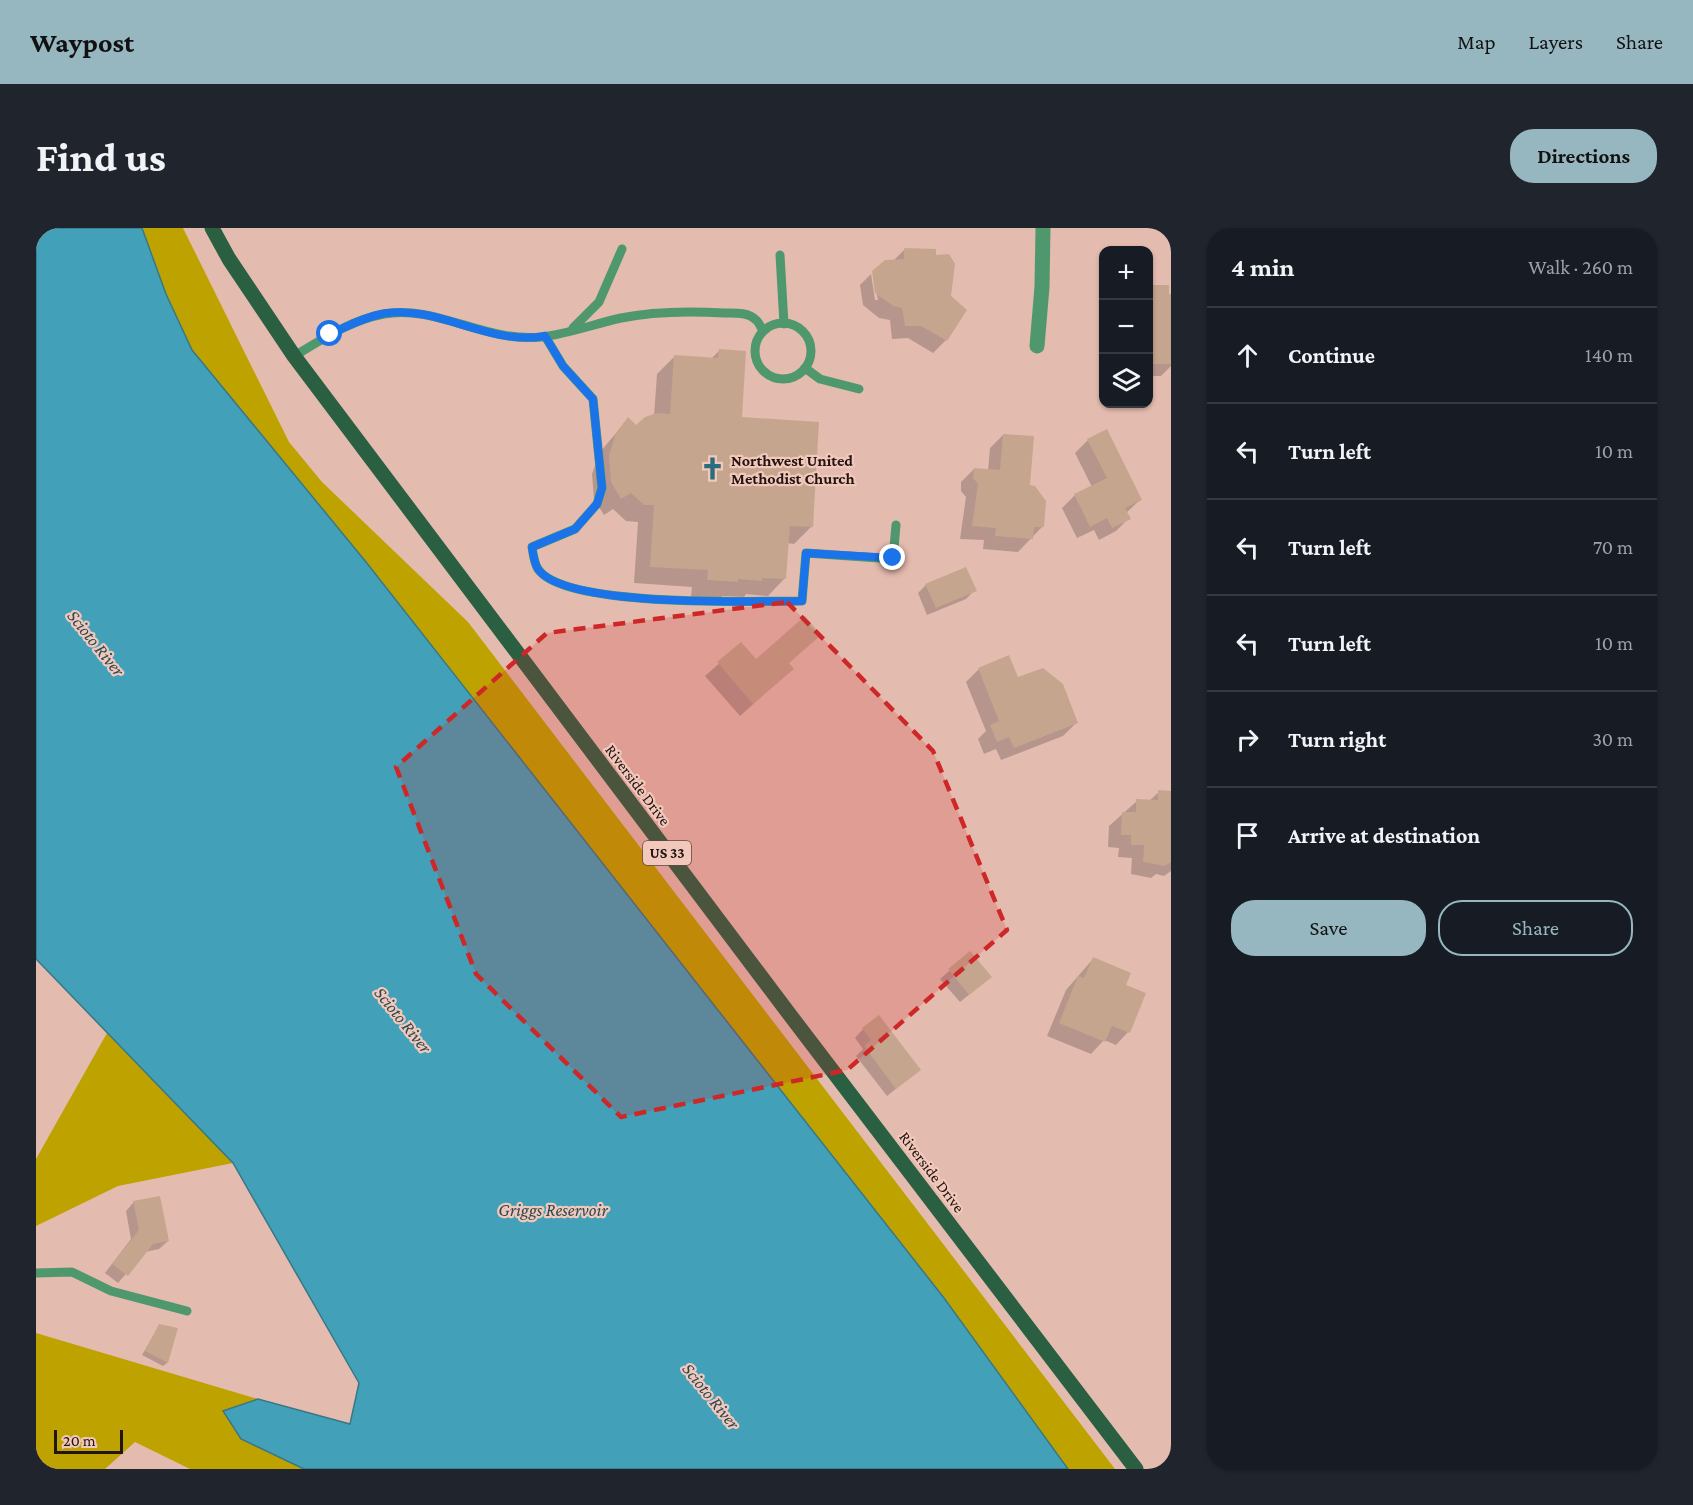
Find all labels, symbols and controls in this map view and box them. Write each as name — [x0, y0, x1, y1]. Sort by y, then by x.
text: Waypost — [30, 27, 134, 58]
text: Map — [1457, 30, 1496, 54]
text: Layers — [1529, 30, 1583, 54]
text: Share — [1616, 30, 1663, 54]
button: Directions — [1510, 129, 1657, 183]
text: Find us — [36, 133, 166, 180]
map controls — [1099, 246, 1153, 408]
button: + — [1099, 246, 1153, 300]
text: 4 min — [1231, 253, 1295, 282]
text: Walk · 260 m — [1528, 256, 1633, 278]
button: − — [1099, 300, 1153, 354]
route start — [316, 320, 342, 346]
icon: ahead — [1231, 339, 1264, 372]
text: Continue — [1288, 343, 1375, 368]
text: 140 m — [1585, 344, 1633, 366]
button: layers — [1099, 354, 1153, 408]
icon: left — [1231, 435, 1264, 468]
text: Turn left — [1288, 439, 1371, 464]
text: 10 m — [1595, 440, 1633, 462]
place label: Northwest United Methodist Church — [731, 452, 855, 487]
church icon: Northwest United Methodist Church — [700, 456, 726, 482]
icon: left — [1231, 531, 1264, 564]
text: Turn left — [1288, 535, 1371, 560]
text: 70 m — [1593, 536, 1633, 558]
route end — [879, 544, 905, 570]
water label: Scioto River — [63, 606, 129, 681]
icon: left — [1231, 627, 1264, 660]
text: Turn left — [1288, 631, 1371, 656]
text: 10 m — [1595, 632, 1633, 654]
icon: right — [1231, 723, 1264, 756]
text: Turn right — [1288, 727, 1386, 752]
text: 30 m — [1592, 728, 1633, 750]
street label: Riverside Drive — [602, 741, 674, 829]
icon: arrive — [1231, 819, 1264, 852]
text: Arrive at destination — [1288, 823, 1480, 848]
road number: US 33 — [643, 841, 691, 865]
button: Save — [1231, 900, 1426, 956]
button: Share — [1438, 900, 1633, 956]
water label: Scioto River — [370, 983, 436, 1058]
street label: Riverside Drive — [896, 1128, 968, 1216]
water label: Griggs Reservoir — [498, 1200, 608, 1220]
water label: Scioto River — [678, 1359, 744, 1434]
scale bar — [54, 1427, 123, 1454]
text: 20 m — [63, 1432, 96, 1449]

